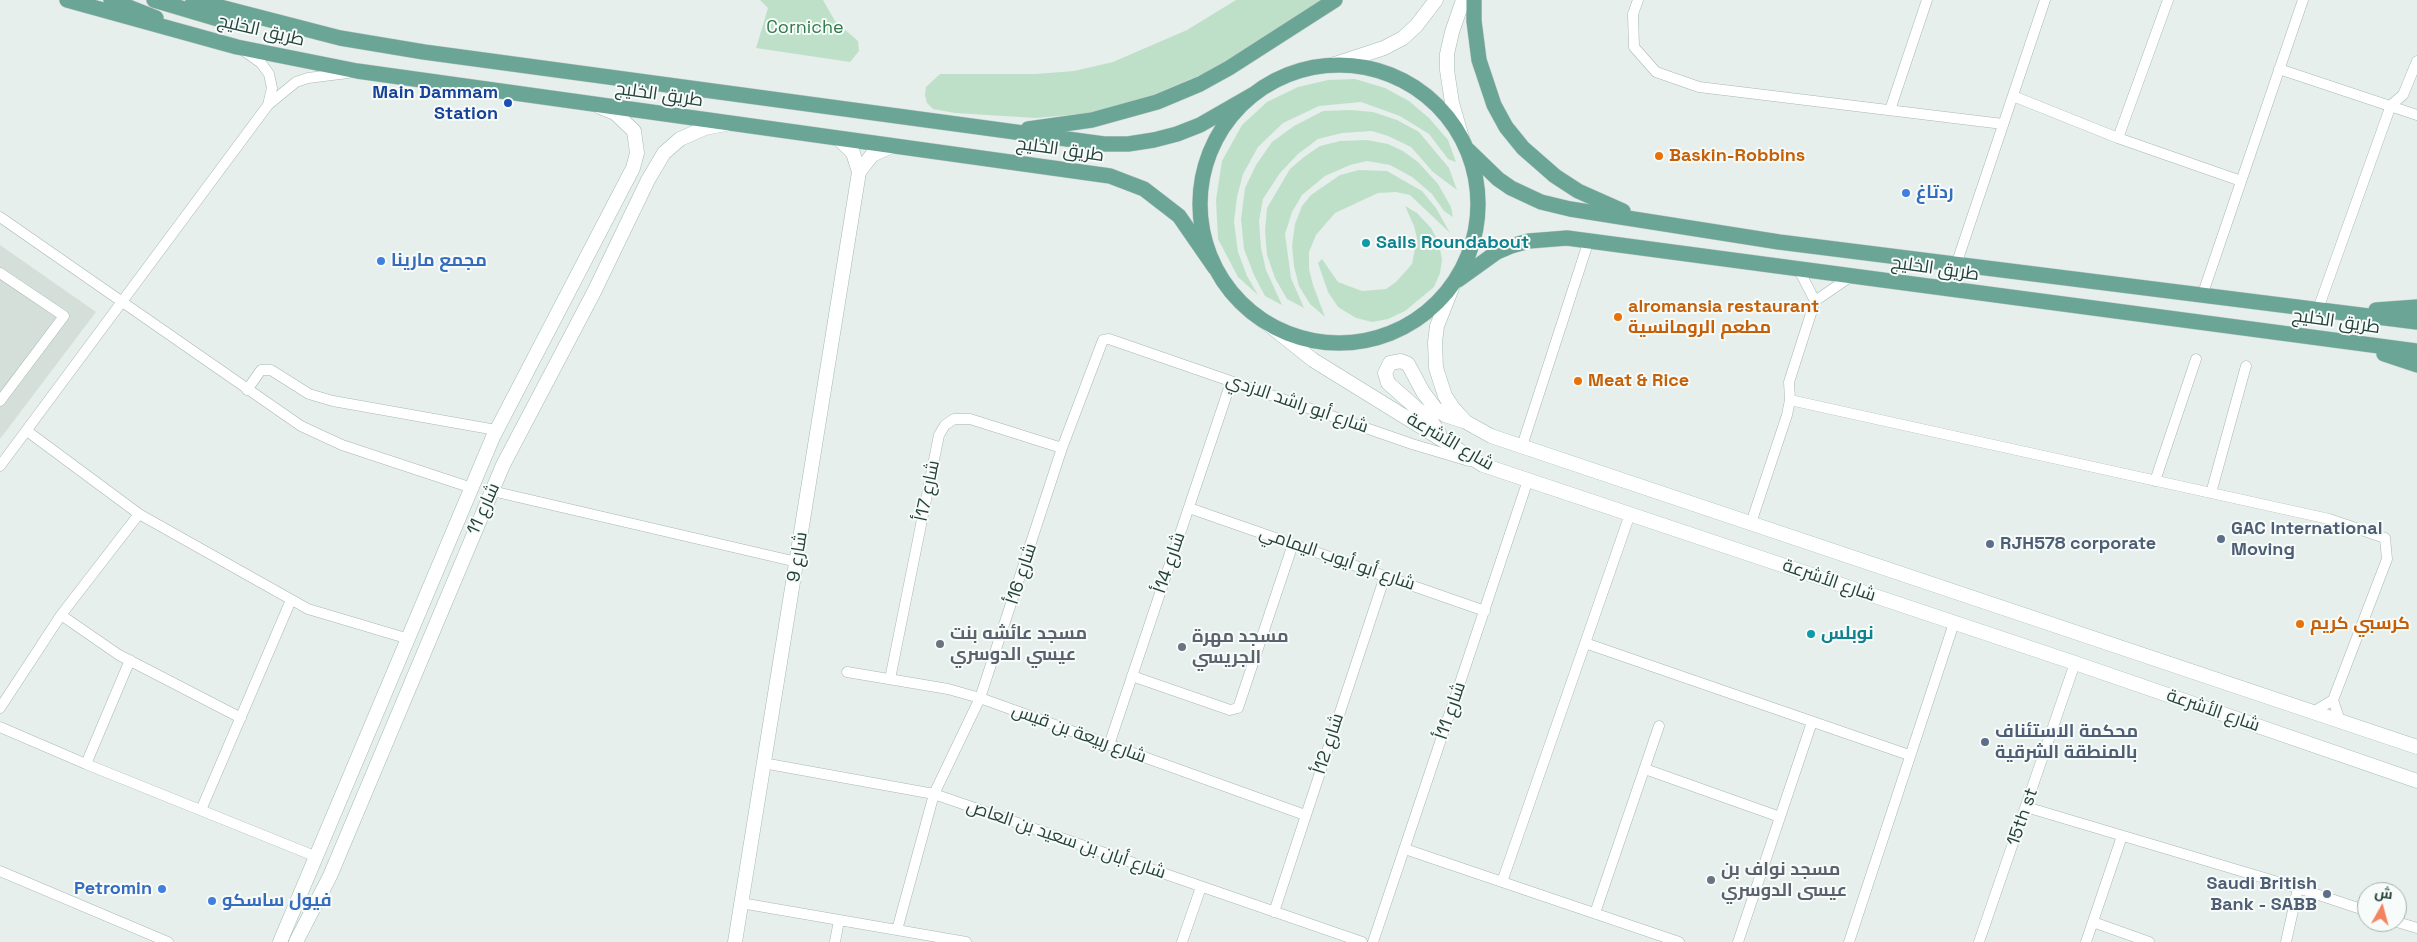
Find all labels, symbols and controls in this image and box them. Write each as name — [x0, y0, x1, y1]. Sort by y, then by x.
street label: طريق الخليج — [215, 11, 307, 51]
park label: Corniche — [766, 17, 844, 39]
street label: طريق الخليج — [614, 78, 704, 112]
place label: Main Dammam Station — [372, 82, 498, 125]
marker: Main Dammam Station — [502, 97, 514, 109]
street label: طريق الخليج — [1015, 133, 1105, 167]
place label: Baskin-Robbins — [1669, 145, 1805, 167]
marker: Baskin-Robbins — [1653, 150, 1665, 162]
place label: ردتاغ — [1916, 182, 1954, 204]
marker: ردتاغ — [1900, 187, 1912, 199]
place label: Sails Roundabout — [1376, 232, 1529, 254]
marker: Sails Roundabout — [1360, 237, 1372, 249]
place label: مجمع مارينا — [391, 250, 487, 272]
street label: طريق الخليج — [1890, 252, 1980, 286]
marker: مجمع مارينا — [375, 255, 387, 267]
place label: alromansia restaurant مطعم الرومانسية — [1628, 296, 1819, 338]
street label: طريق الخليج — [2291, 305, 2381, 339]
marker: alromansia restaurant مطعم الرومانسية — [1612, 311, 1624, 323]
street label: شارع أبو راشد الازدي — [1223, 370, 1371, 438]
place label: Meat & Rice — [1588, 370, 1689, 392]
marker: Meat & Rice — [1572, 375, 1584, 387]
street label: شارع الأشرعة — [1403, 408, 1497, 476]
street label: شارع 17أ — [911, 458, 945, 524]
street label: شارع 11 — [463, 480, 505, 538]
place label: GAC International Moving — [2231, 518, 2383, 560]
street label: شارع أبو أيوب اليمامي — [1256, 522, 1418, 596]
street label: شارع 9 — [783, 530, 813, 584]
street label: شارع 14أ — [1150, 530, 1190, 596]
place label: RJH578 corporate — [2000, 533, 2156, 555]
marker: GAC International Moving — [2215, 533, 2227, 545]
marker: RJH578 corporate — [1984, 538, 1996, 550]
street label: شارع 16أ — [1002, 541, 1042, 607]
street label: شارع الأشرعة — [1780, 555, 1878, 607]
place label: كرسبي كريم — [2310, 613, 2410, 635]
marker: كرسبي كريم — [2294, 618, 2306, 630]
place label: مسجد عائشه بنت عيسي الدوسري — [950, 623, 1087, 666]
place label: نوبلس — [1821, 623, 1874, 645]
place label: مسجد مهرة الجريسي — [1192, 626, 1289, 669]
marker: نوبلس — [1805, 628, 1817, 640]
marker: مسجد عائشه بنت عيسي الدوسري — [934, 638, 946, 650]
marker: مسجد مهرة الجريسي — [1176, 641, 1188, 653]
street label: شارع 11أ — [1431, 679, 1471, 743]
street label: شارع الأشرعة — [2164, 685, 2262, 737]
street label: شارع ربيعة بن قيس — [1009, 700, 1149, 768]
street label: شارع 12أ — [1309, 711, 1349, 777]
place label: محكمة الاستئناف بالمنطقة الشرقية — [1995, 721, 2138, 764]
marker: محكمة الاستئناف بالمنطقة الشرقية — [1979, 736, 1991, 748]
street label: 15th st — [2003, 785, 2043, 849]
street label: شارع أبان بن سعيد بن العاص — [964, 796, 1168, 884]
place label: مسجد نواف بن عيسى الدوسري — [1721, 859, 1847, 902]
place label: Saudi British Bank - SABB — [2207, 873, 2317, 916]
marker: مسجد نواف بن عيسى الدوسري — [1705, 874, 1717, 886]
place label: Petromin — [74, 878, 152, 900]
north arrow — [2357, 882, 2407, 932]
marker: Petromin — [156, 883, 168, 895]
text: ش — [2374, 883, 2394, 903]
marker: Saudi British Bank - SABB — [2321, 888, 2333, 900]
place label: فيول ساسكو — [222, 890, 332, 912]
marker: فيول ساسكو — [206, 895, 218, 907]

